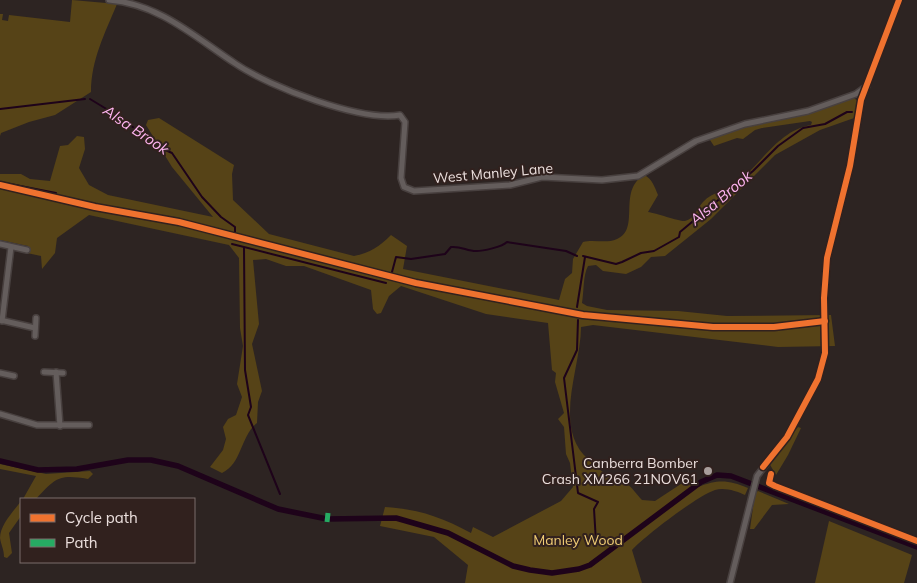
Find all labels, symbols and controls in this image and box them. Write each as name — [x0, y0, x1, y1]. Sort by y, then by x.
water label: Alsa Brook — [99, 100, 174, 159]
street label: West Manley Lane — [432, 159, 554, 187]
water label: Alsa Brook — [685, 165, 757, 230]
place label: Canberra Bomber Crash XM266 21NOV61 — [542, 454, 699, 488]
marker: Canberra Bomber Crash XM266 21NOV61 — [702, 465, 714, 477]
legend — [20, 498, 195, 563]
text: Cycle path — [65, 508, 138, 527]
park label: Manley Wood — [533, 531, 623, 549]
text: Path — [65, 533, 97, 552]

